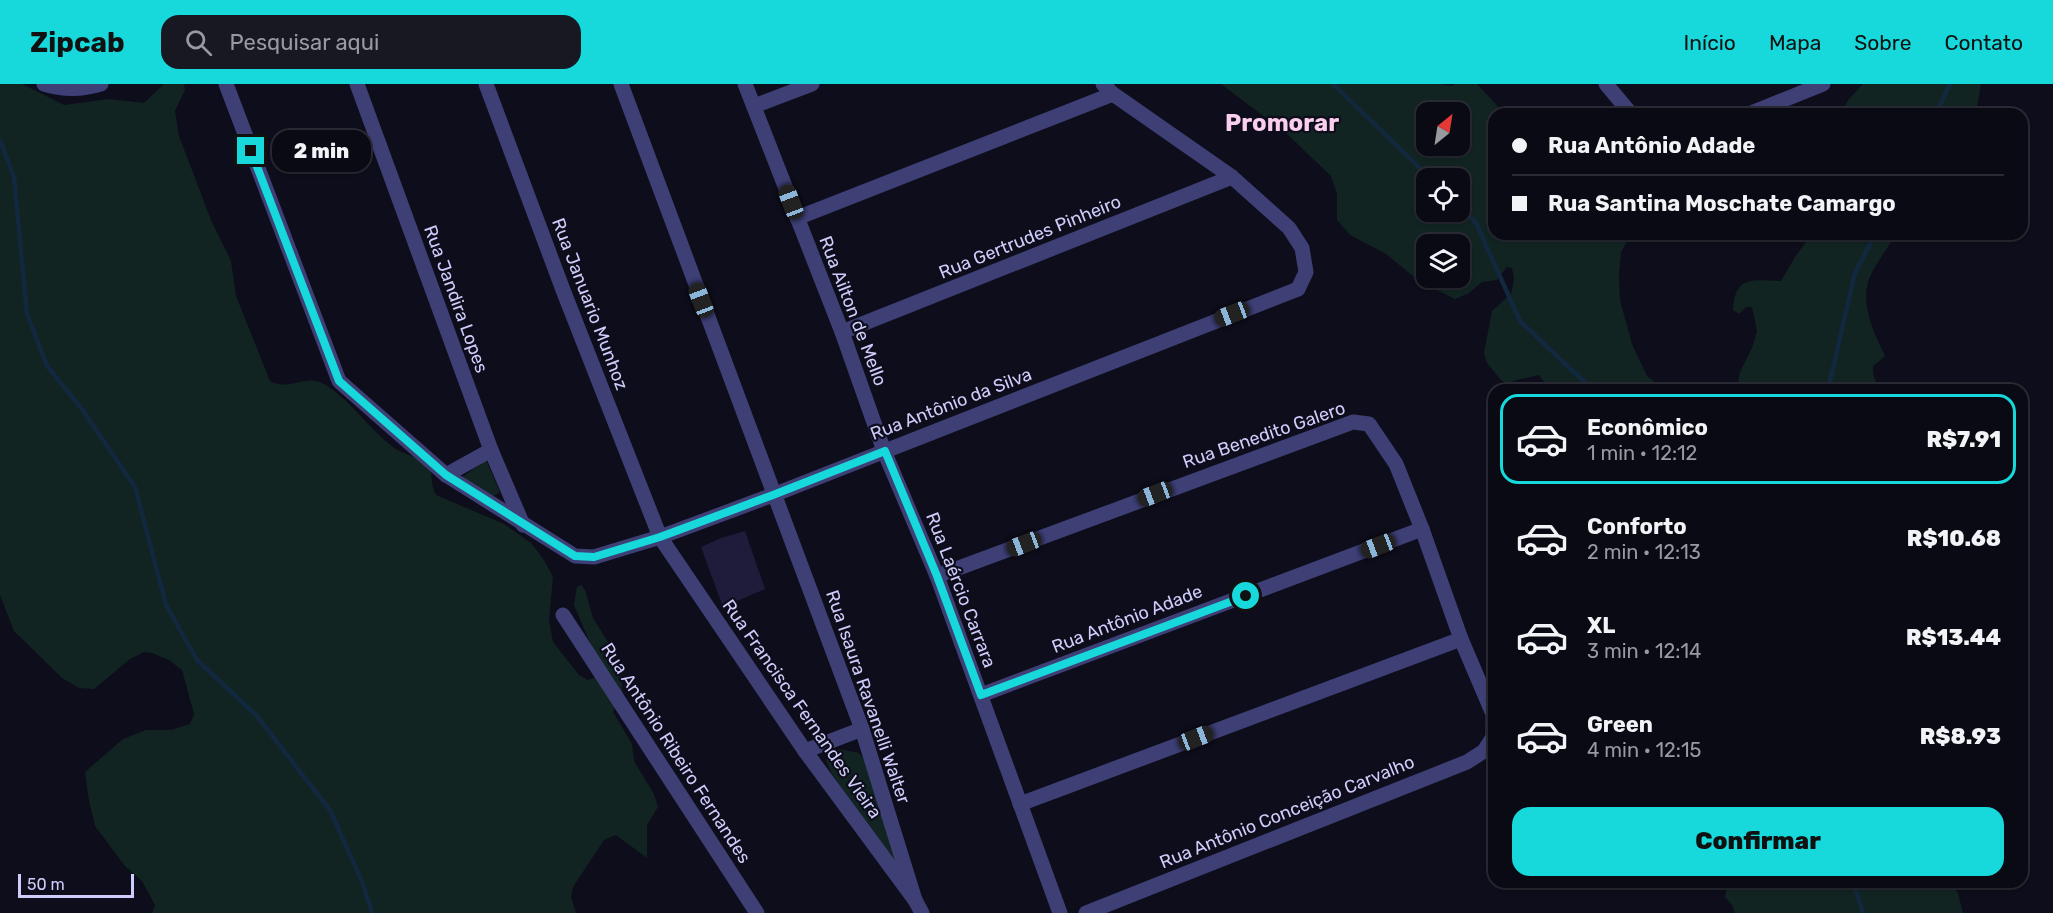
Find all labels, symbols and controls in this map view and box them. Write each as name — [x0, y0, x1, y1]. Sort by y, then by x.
search box — [161, 15, 581, 69]
text: Zipcab — [30, 26, 125, 59]
icon: search — [182, 26, 215, 59]
text: Pesquisar aqui — [230, 29, 379, 56]
text: Início — [1684, 30, 1736, 55]
text: Mapa — [1769, 30, 1821, 55]
text: Sobre — [1854, 30, 1911, 55]
text: Contato — [1944, 30, 2023, 55]
north arrow — [1416, 102, 1470, 156]
map controls — [1416, 102, 1470, 288]
district label: Promorar — [1225, 109, 1339, 137]
callout: 2 min — [272, 130, 371, 172]
text: Rua Antônio Adade — [1548, 132, 1755, 159]
route end — [237, 137, 264, 164]
text: 2 min — [294, 139, 349, 163]
button: locate — [1416, 168, 1470, 222]
car — [776, 182, 806, 222]
street label: Rua Gertrudes Pinheiro — [936, 190, 1124, 284]
text: Rua Santina Moschate Camargo — [1548, 190, 1896, 217]
street label: Rua Januario Munhoz — [547, 215, 633, 393]
street label: Rua Jandira Lopes — [419, 222, 493, 376]
street label: Rua Ailton de Mello — [814, 233, 892, 389]
button: layers — [1416, 234, 1470, 288]
car — [686, 280, 716, 320]
car — [1212, 299, 1252, 329]
street label: Rua Antônio da Silva — [867, 363, 1035, 445]
street label: Rua Benedito Galero — [1180, 397, 1348, 473]
icon: car — [1515, 412, 1569, 466]
text: Econômico — [1587, 414, 1708, 441]
text: R$7.91 — [1926, 426, 2001, 453]
text: 1 min · 12:12 — [1587, 441, 1697, 465]
car — [1135, 479, 1175, 509]
street label: Rua Laércio Carrara — [921, 509, 1001, 671]
icon: car — [1515, 511, 1569, 565]
text: Conforto — [1587, 513, 1687, 540]
text: R$10.68 — [1907, 525, 2001, 552]
car — [1004, 529, 1044, 559]
car — [1358, 531, 1398, 561]
text: 2 min · 12:13 — [1587, 540, 1701, 564]
street label: Rua Antônio Adade — [1049, 580, 1205, 658]
route start — [1232, 582, 1259, 609]
street label: Rua Isaura Ravanelli Walter — [821, 587, 915, 807]
street label: Rua Francisca Fernandes Vieira — [718, 595, 886, 823]
icon: car — [1515, 610, 1569, 664]
text: XL — [1587, 612, 1615, 639]
text: R$13.44 — [1906, 624, 2001, 651]
street label: Rua Antônio Ribeiro Fernandes — [596, 639, 756, 867]
text: 3 min · 12:14 — [1587, 639, 1701, 663]
icon: car — [1515, 709, 1569, 763]
text: Green — [1587, 711, 1653, 738]
car — [1176, 723, 1216, 753]
text: R$8.93 — [1920, 723, 2001, 750]
text: 4 min · 12:15 — [1587, 738, 1701, 762]
street label: Rua Antônio Conceição Carvalho — [1156, 751, 1418, 873]
button: Confirmar — [1512, 807, 2004, 876]
scale bar — [18, 871, 134, 898]
text: 50 m — [27, 875, 65, 894]

